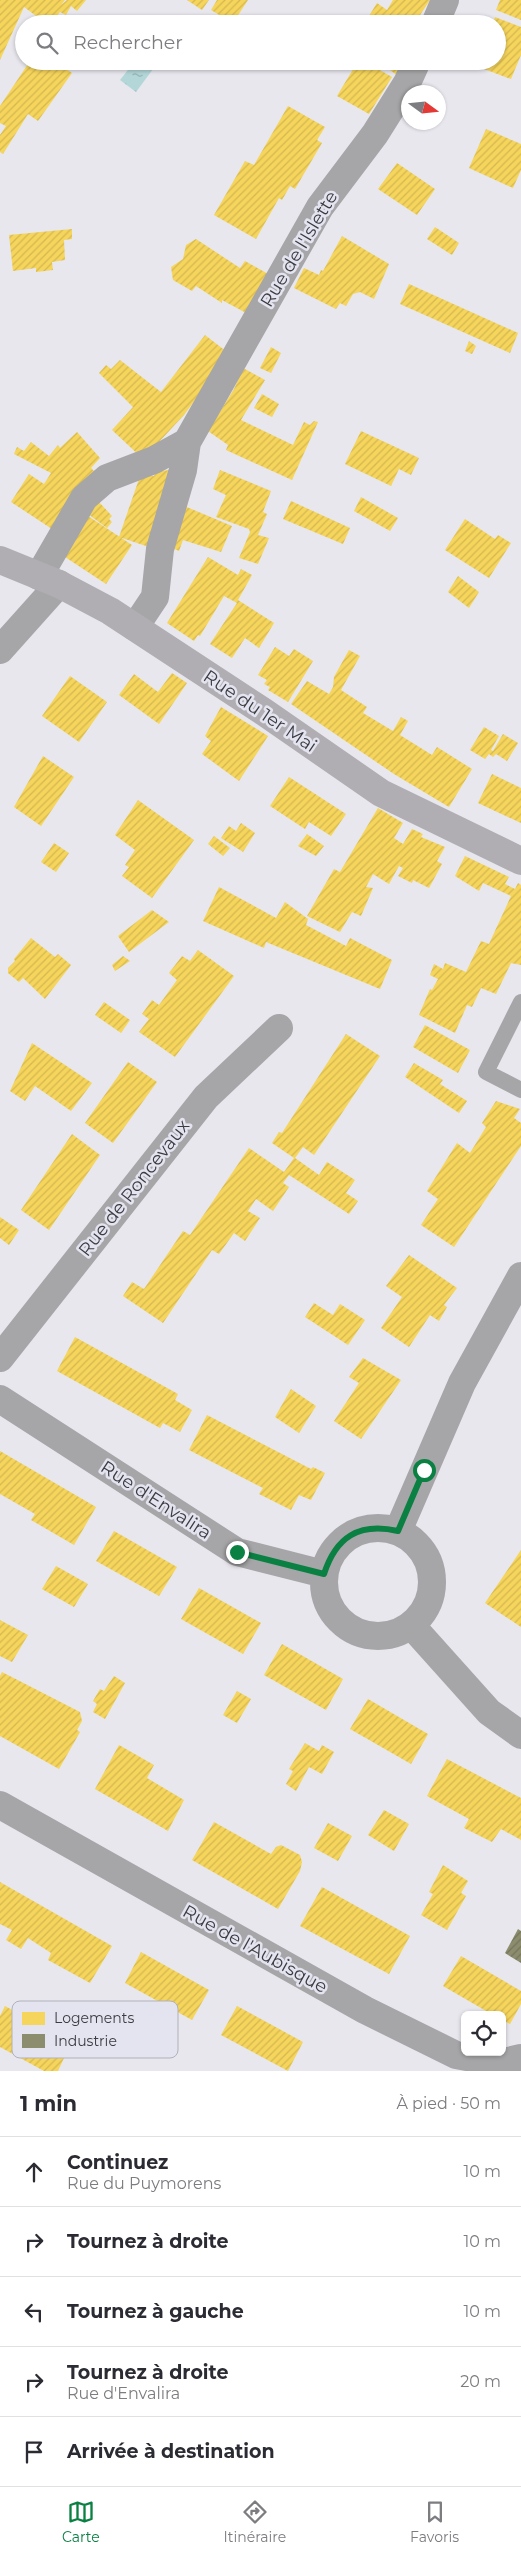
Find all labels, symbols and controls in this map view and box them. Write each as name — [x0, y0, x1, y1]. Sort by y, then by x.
search box — [15, 15, 506, 70]
icon: search — [33, 29, 61, 57]
text: Rechercher — [73, 31, 183, 54]
north arrow — [401, 85, 446, 130]
street label: Rue de l'Islette — [256, 187, 342, 311]
street label: Rue du 1er Mai — [199, 665, 321, 757]
street label: Rue de Roncevaux — [74, 1115, 194, 1261]
street label: Rue d'Envalira — [97, 1456, 215, 1544]
route start — [413, 1459, 436, 1482]
route end — [226, 1541, 249, 1564]
street label: Rue de l'Aubisque — [179, 1900, 331, 1998]
legend — [12, 2001, 178, 2058]
text: Logements — [54, 2009, 134, 2027]
map controls — [461, 2011, 506, 2056]
button: locate — [461, 2011, 506, 2056]
text: Industrie — [54, 2032, 117, 2050]
text: 1 min — [20, 2091, 77, 2116]
text: À pied · 50 m — [396, 2094, 501, 2113]
text: Continuez — [67, 2151, 168, 2174]
icon: ahead — [20, 2158, 48, 2186]
text: 10 m — [463, 2162, 501, 2181]
text: Rue du Puymorens — [67, 2174, 221, 2193]
icon: right — [20, 2228, 48, 2256]
text: Tournez à droite — [67, 2230, 228, 2253]
text: 10 m — [463, 2232, 501, 2251]
icon: left — [20, 2298, 48, 2326]
text: Tournez à gauche — [67, 2300, 244, 2323]
text: 10 m — [463, 2302, 501, 2321]
text: Tournez à droite — [67, 2361, 228, 2384]
icon: right — [20, 2368, 48, 2396]
text: 20 m — [460, 2372, 501, 2391]
text: Rue d'Envalira — [67, 2384, 180, 2403]
icon: arrive — [20, 2438, 48, 2466]
text: Arrivée à destination — [67, 2440, 275, 2463]
tab: Carte — [62, 2498, 100, 2546]
tab: Itinéraire — [224, 2498, 286, 2546]
tab: Favoris — [410, 2498, 459, 2546]

